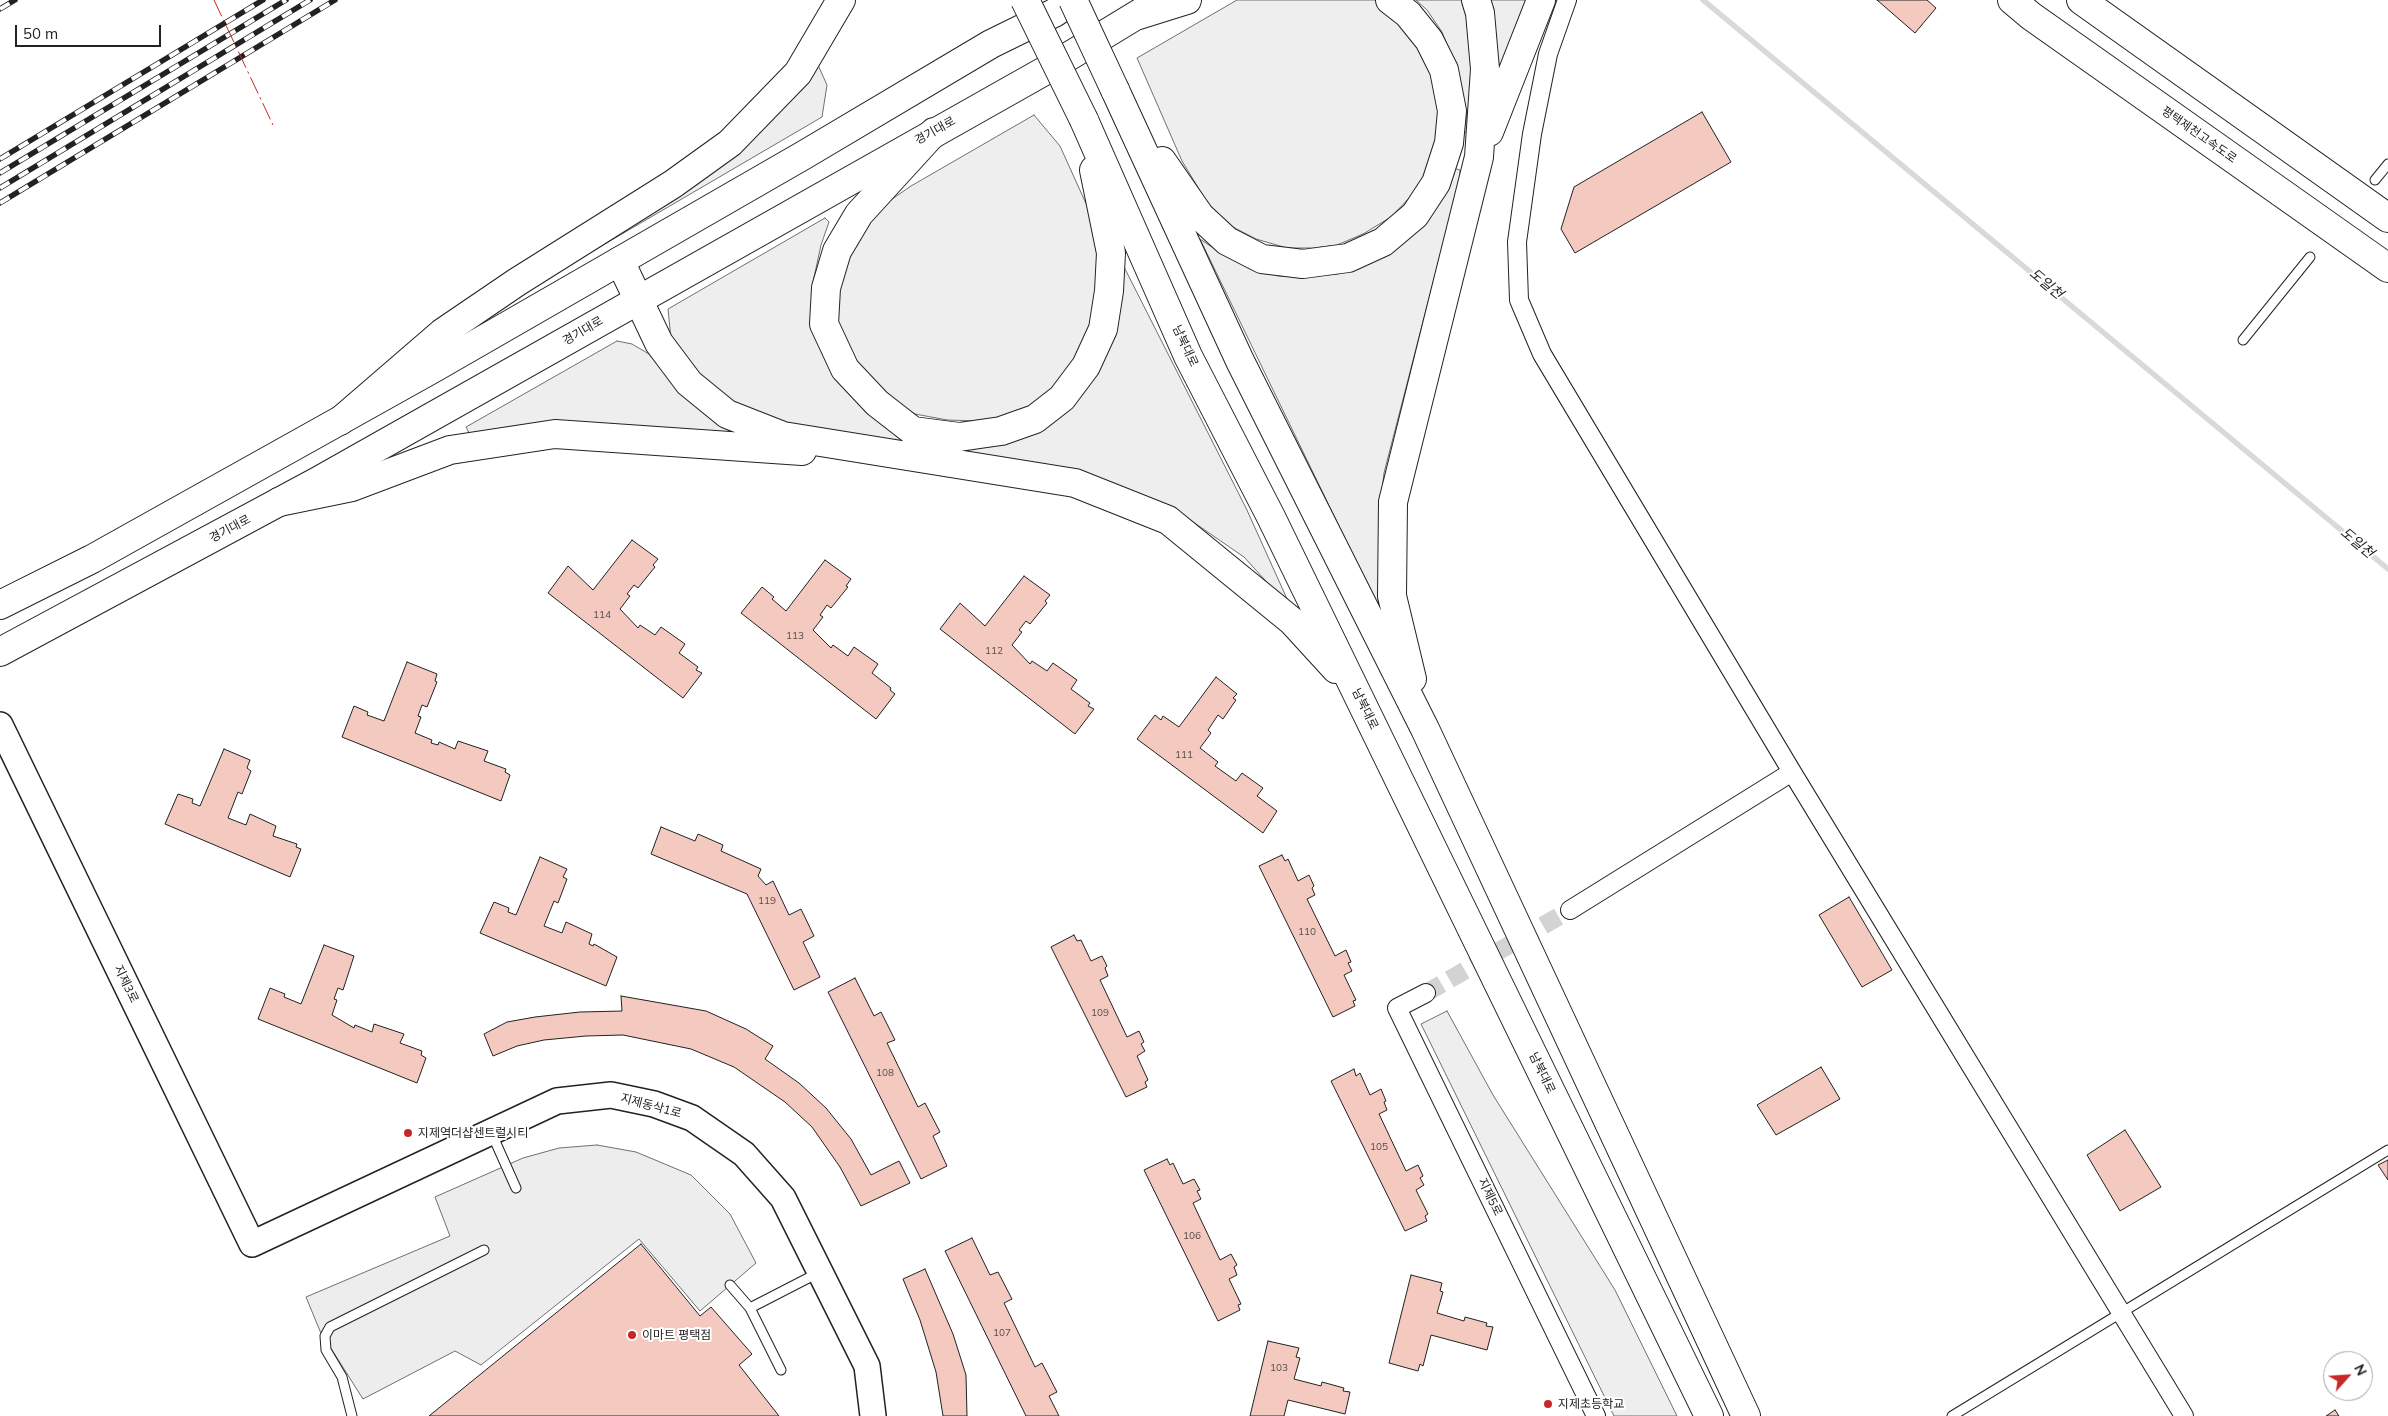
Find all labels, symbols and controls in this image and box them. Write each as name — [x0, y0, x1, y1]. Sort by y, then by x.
scale bar — [18, 15, 164, 47]
text: 50 m — [23, 24, 58, 43]
street label: 평택제천고속도로 — [2159, 104, 2239, 166]
street label: 경기대로 — [912, 114, 958, 148]
water label: 도일천 — [2026, 265, 2066, 303]
street label: 경기대로 — [560, 314, 606, 348]
street label: 남북대로 — [1169, 323, 1201, 369]
street label: 경기대로 — [207, 512, 253, 546]
water label: 도일천 — [2337, 524, 2377, 562]
house number: 114 — [593, 609, 611, 621]
house number: 113 — [786, 630, 804, 642]
house number: 112 — [985, 645, 1003, 657]
street label: 남북대로 — [1349, 686, 1381, 732]
house number: 111 — [1175, 749, 1193, 761]
house number: 119 — [758, 895, 776, 907]
house number: 110 — [1298, 926, 1316, 938]
street label: 지제3로 — [111, 963, 141, 1005]
house number: 109 — [1091, 1007, 1109, 1019]
street label: 남북대로 — [1526, 1050, 1558, 1096]
house number: 108 — [876, 1067, 894, 1079]
street label: 지제동삭1로 — [619, 1091, 683, 1121]
place label: 지제역더샵센트럴시티 — [418, 1126, 528, 1140]
marker: 지제역더샵센트럴시티 — [402, 1127, 414, 1139]
house number: 105 — [1370, 1141, 1388, 1153]
street label: 지제5로 — [1475, 1176, 1505, 1218]
house number: 106 — [1183, 1230, 1201, 1242]
house number: 107 — [993, 1327, 1011, 1339]
place label: 이마트 평택점 — [642, 1328, 711, 1342]
marker: 이마트 평택점 — [626, 1329, 638, 1341]
north arrow — [2323, 1351, 2373, 1401]
text: N — [2350, 1361, 2371, 1379]
house number: 103 — [1270, 1362, 1288, 1374]
place label: 지제초등학교 — [1558, 1397, 1624, 1411]
marker: 지제초등학교 — [1542, 1398, 1554, 1410]

